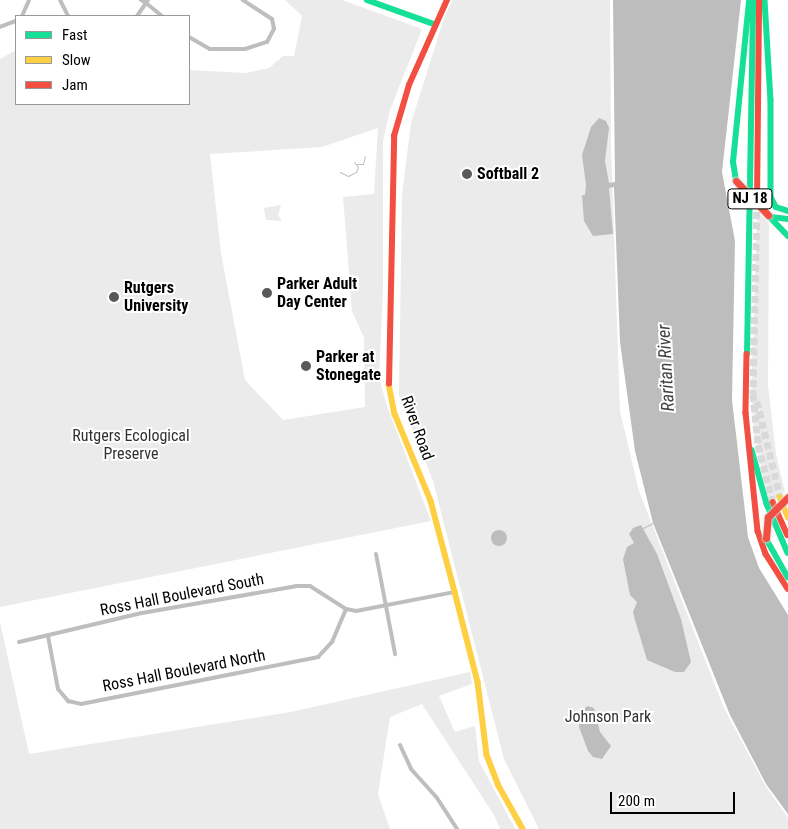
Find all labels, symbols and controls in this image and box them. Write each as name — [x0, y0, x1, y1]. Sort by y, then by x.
legend — [15, 15, 190, 105]
text: Fast — [62, 26, 87, 44]
text: Slow — [62, 51, 91, 69]
text: Jam — [62, 76, 88, 94]
place label: Softball 2 — [477, 164, 539, 184]
marker: Softball 2 — [461, 168, 473, 180]
road number: NJ 18 — [726, 186, 774, 212]
place label: Parker Adult Day Center — [277, 274, 357, 312]
place label: Rutgers University — [124, 278, 188, 316]
marker: Parker Adult Day Center — [261, 287, 273, 299]
marker: Rutgers University — [108, 291, 120, 303]
water label: Raritan River — [653, 324, 679, 412]
place label: Parker at Stonegate — [316, 347, 381, 385]
marker: Parker at Stonegate — [300, 360, 312, 372]
street label: River Road — [397, 393, 437, 463]
park label: Rutgers Ecological Preserve — [72, 426, 190, 464]
street label: Ross Hall Boulevard South — [99, 570, 265, 620]
street label: Ross Hall Boulevard North — [101, 646, 267, 696]
park label: Johnson Park — [565, 707, 651, 727]
scale bar — [613, 782, 738, 814]
text: 200 m — [618, 792, 655, 810]

